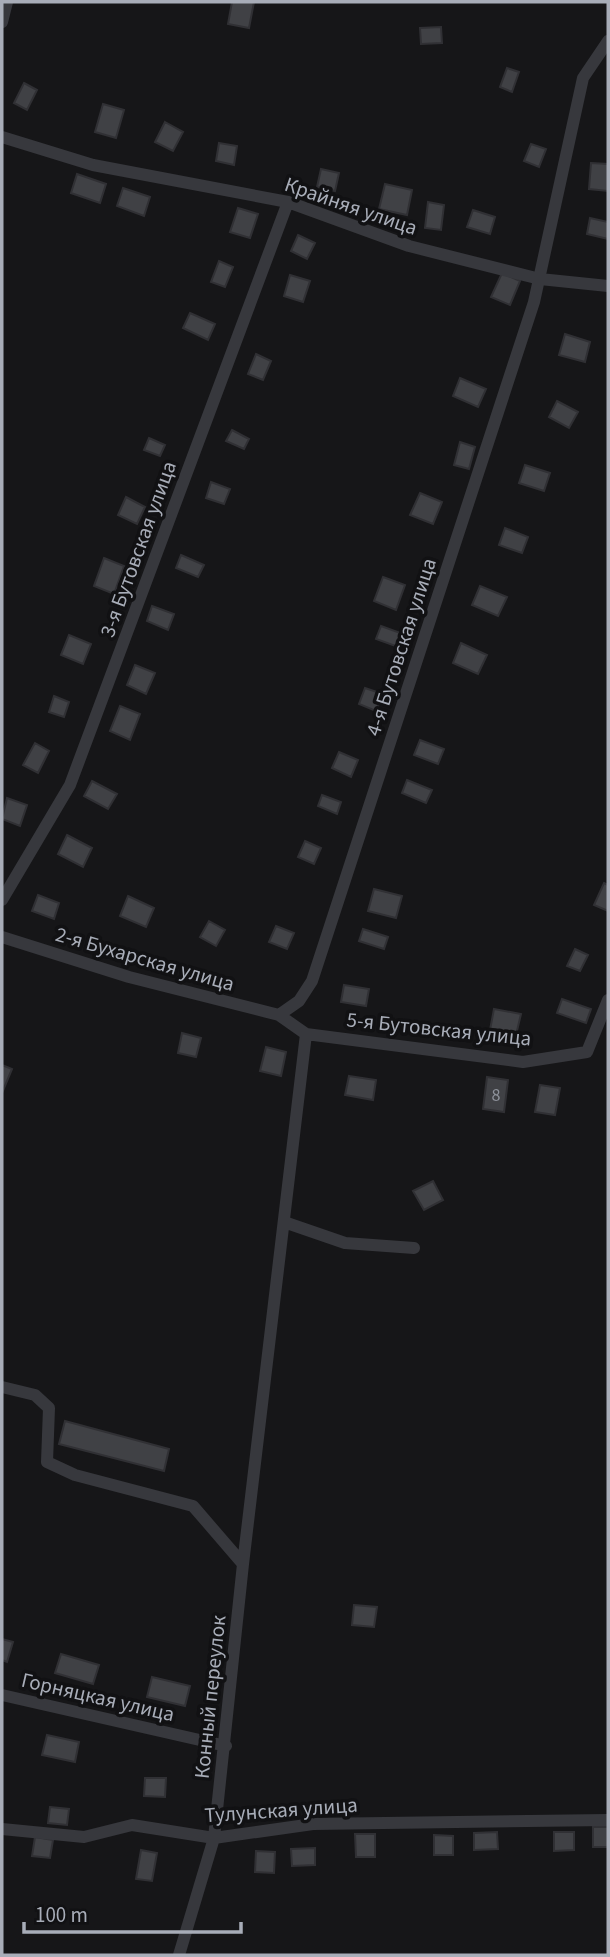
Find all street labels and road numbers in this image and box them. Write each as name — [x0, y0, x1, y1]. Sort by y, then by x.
street label: Крайняя улица — [281, 169, 421, 243]
street label: 3-я Бутовская улица — [92, 457, 184, 641]
street label: 4-я Бутовская улица — [358, 554, 444, 740]
street label: 2-я Бухарская улица — [52, 919, 238, 999]
street label: 5-я Бутовская улица — [345, 1004, 533, 1054]
street label: Конный переулок — [187, 1613, 234, 1780]
street label: Горняцкая улица — [18, 1665, 178, 1729]
street label: Тулунская улица — [203, 1790, 359, 1830]

